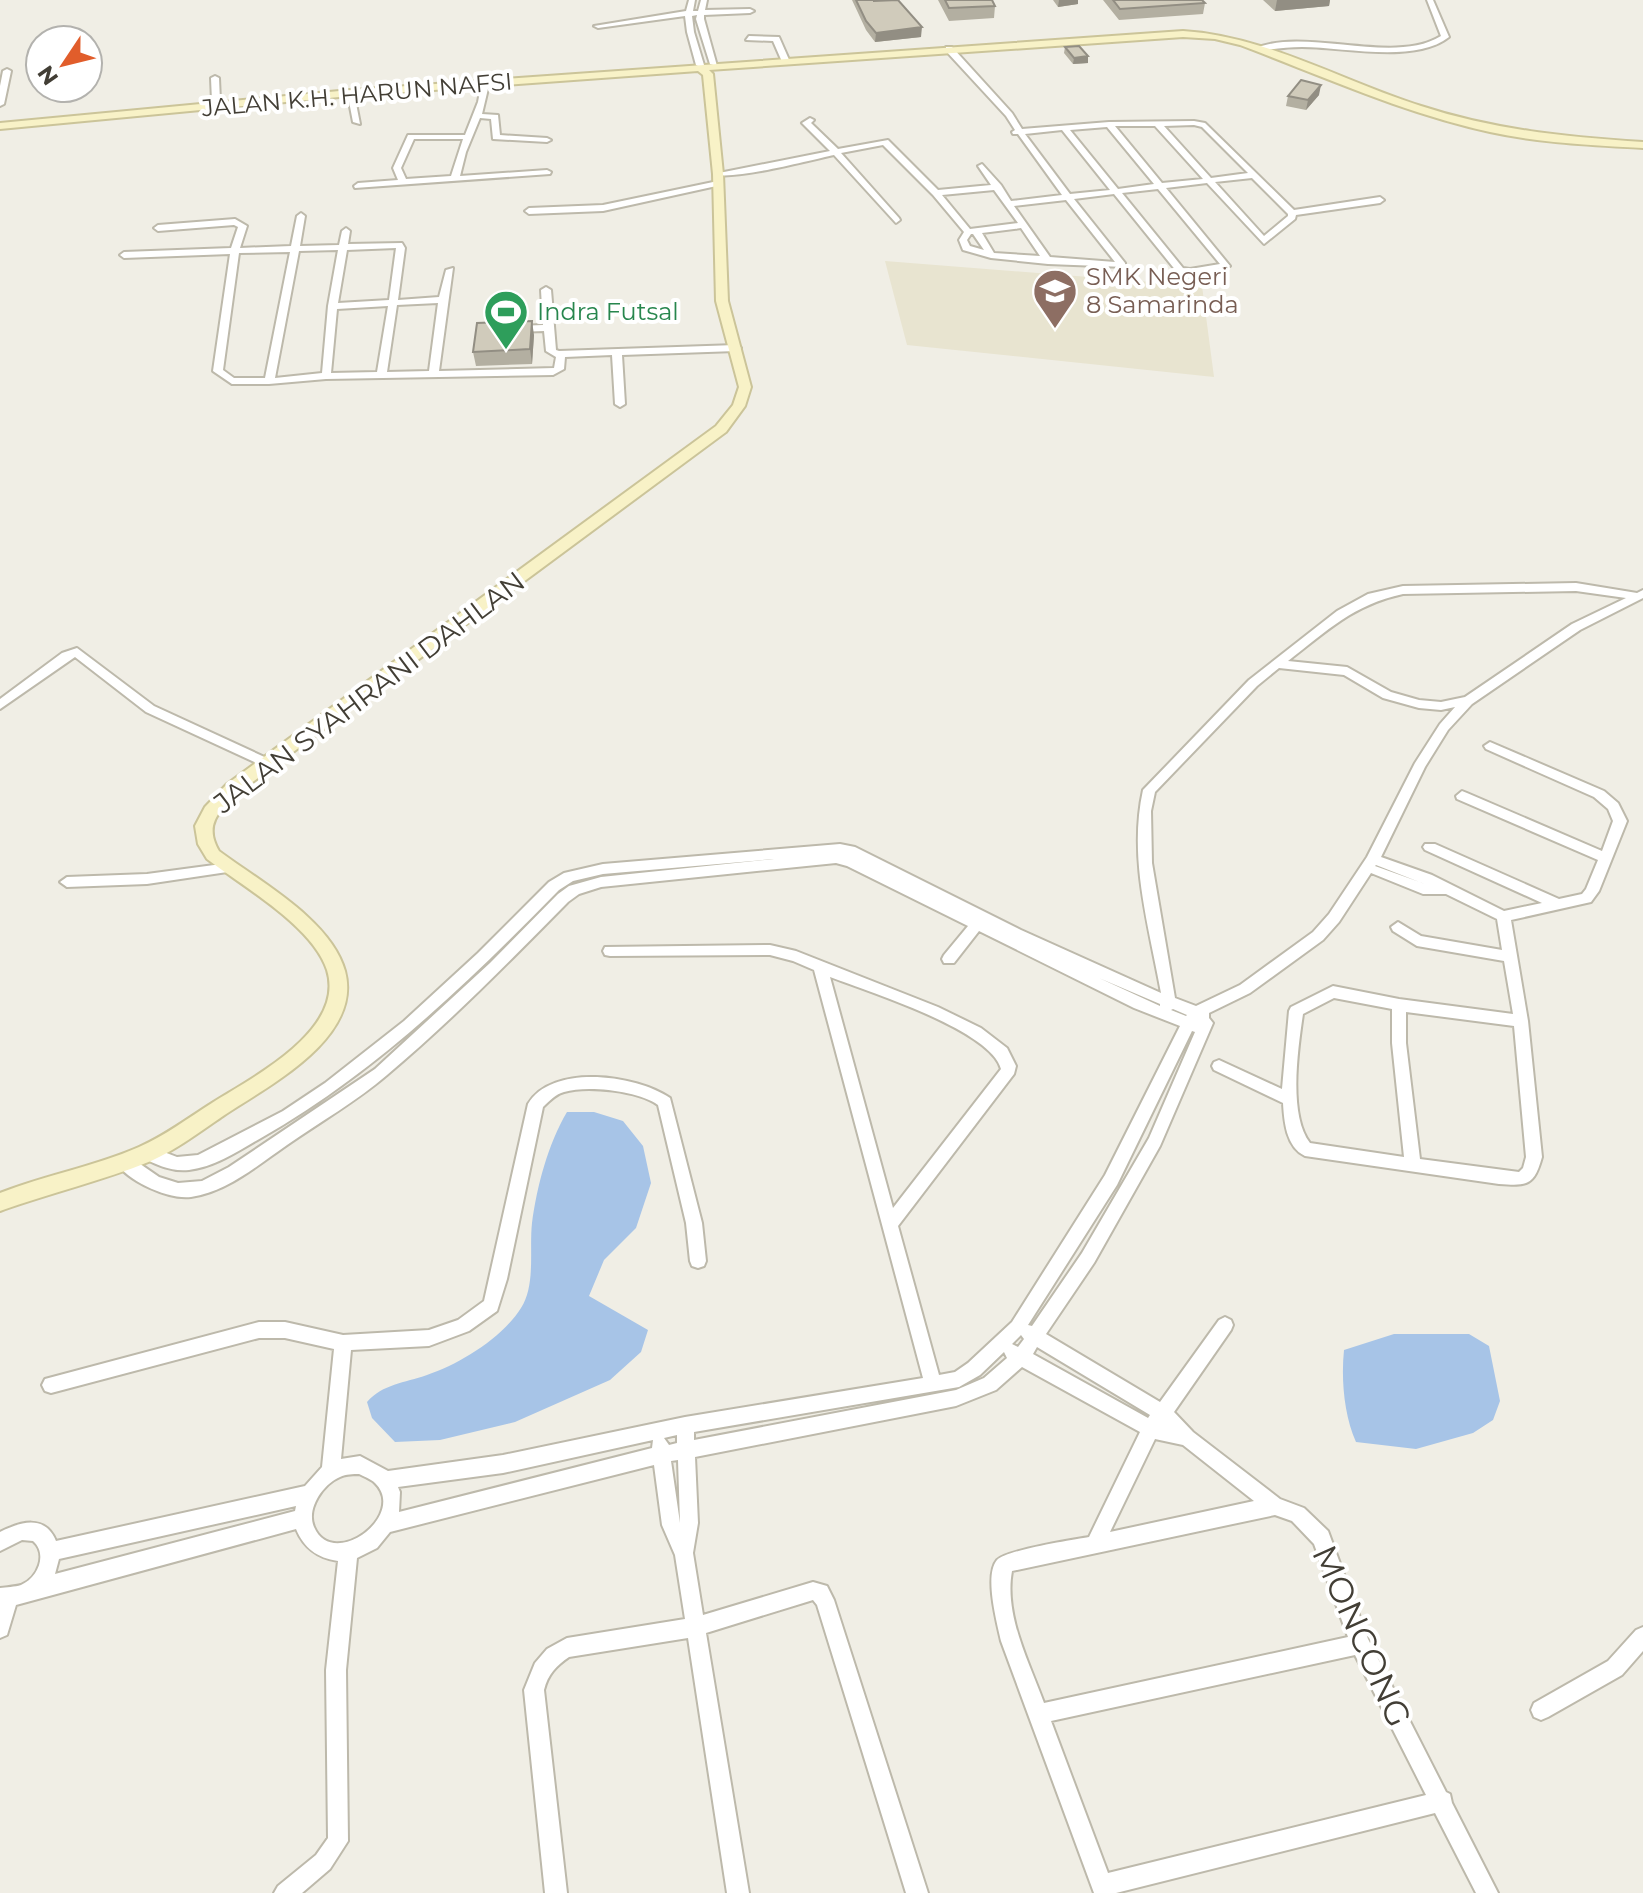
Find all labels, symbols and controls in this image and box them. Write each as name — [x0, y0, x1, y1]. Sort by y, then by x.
north arrow — [24, 24, 104, 104]
text: N — [32, 60, 64, 90]
street label: JALAN K.H. HARUN NAFSI — [199, 66, 514, 123]
place label: SMK Negeri 8 Samarinda — [1086, 262, 1239, 319]
school or university icon: SMK Negeri 8 Samarinda — [1031, 267, 1079, 330]
sports icon: Indra Futsal — [482, 288, 530, 351]
place label: Indra Futsal — [537, 297, 679, 326]
street label: JALAN SYAHRANI DAHLAN — [206, 564, 531, 821]
street label: MONCONG — [1303, 1539, 1421, 1733]

